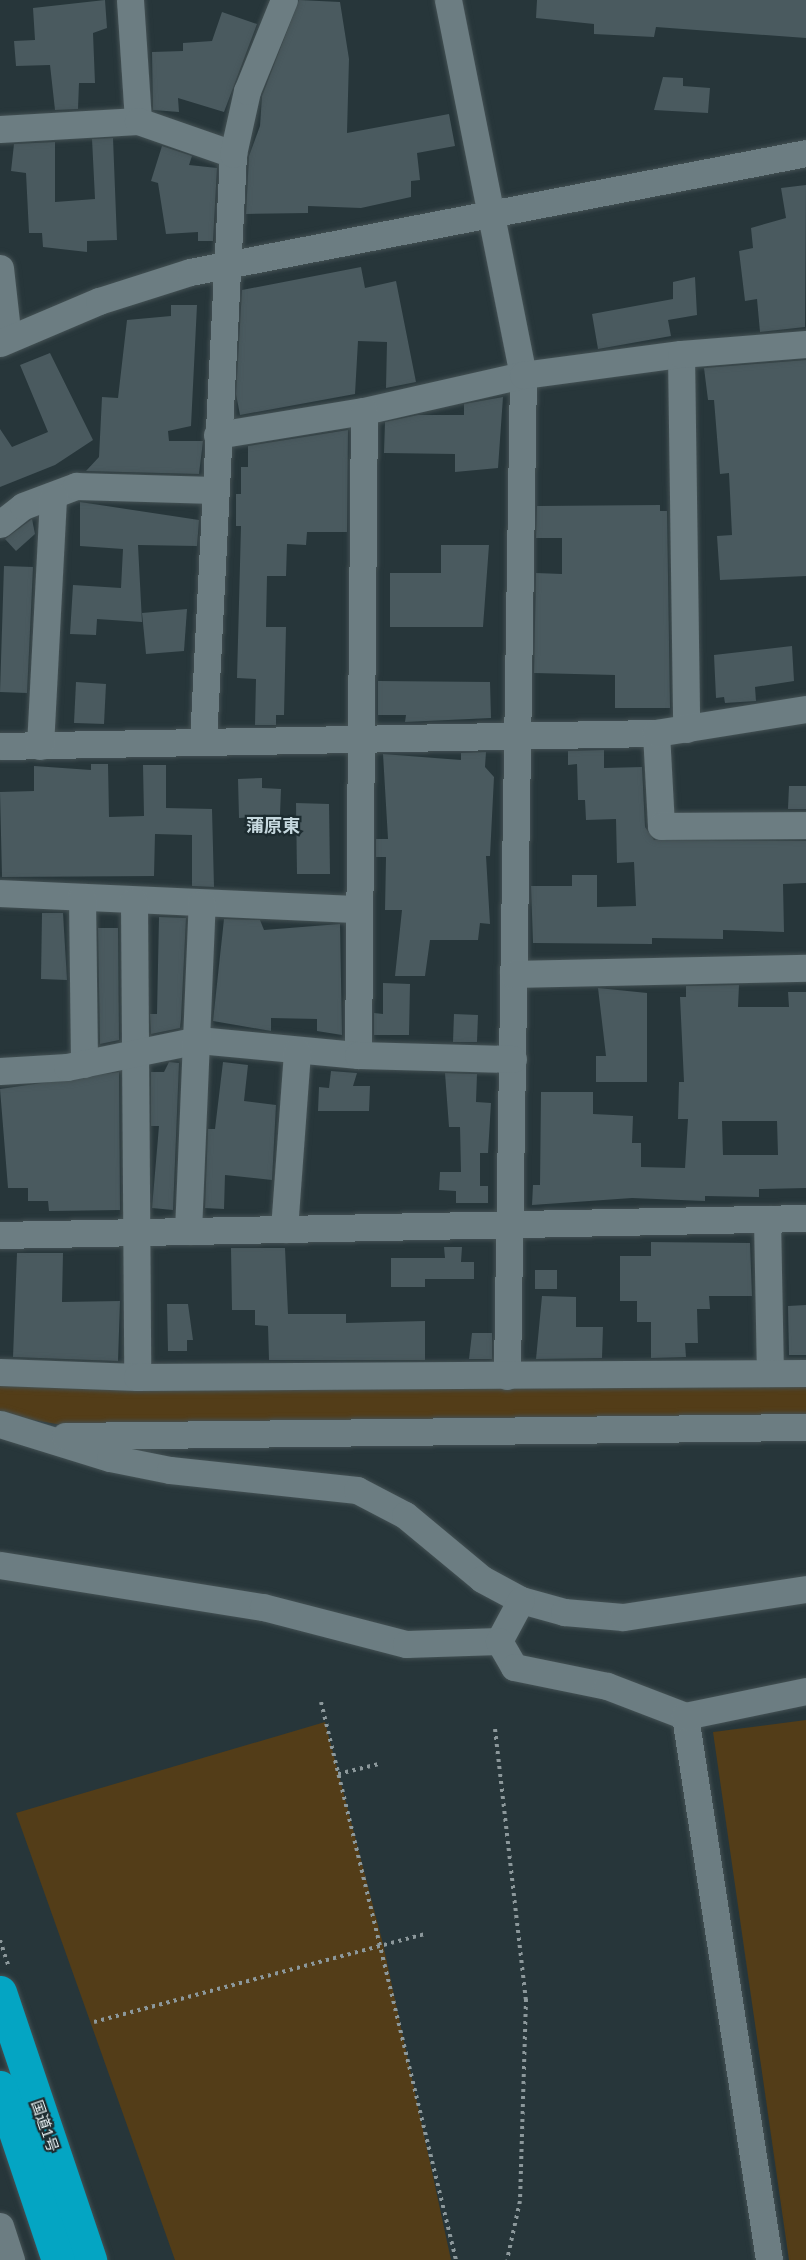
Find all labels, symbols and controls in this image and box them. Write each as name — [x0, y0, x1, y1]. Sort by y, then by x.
district label: 蒲原東 — [246, 814, 300, 836]
street label: 国道1号 — [28, 2098, 62, 2154]

